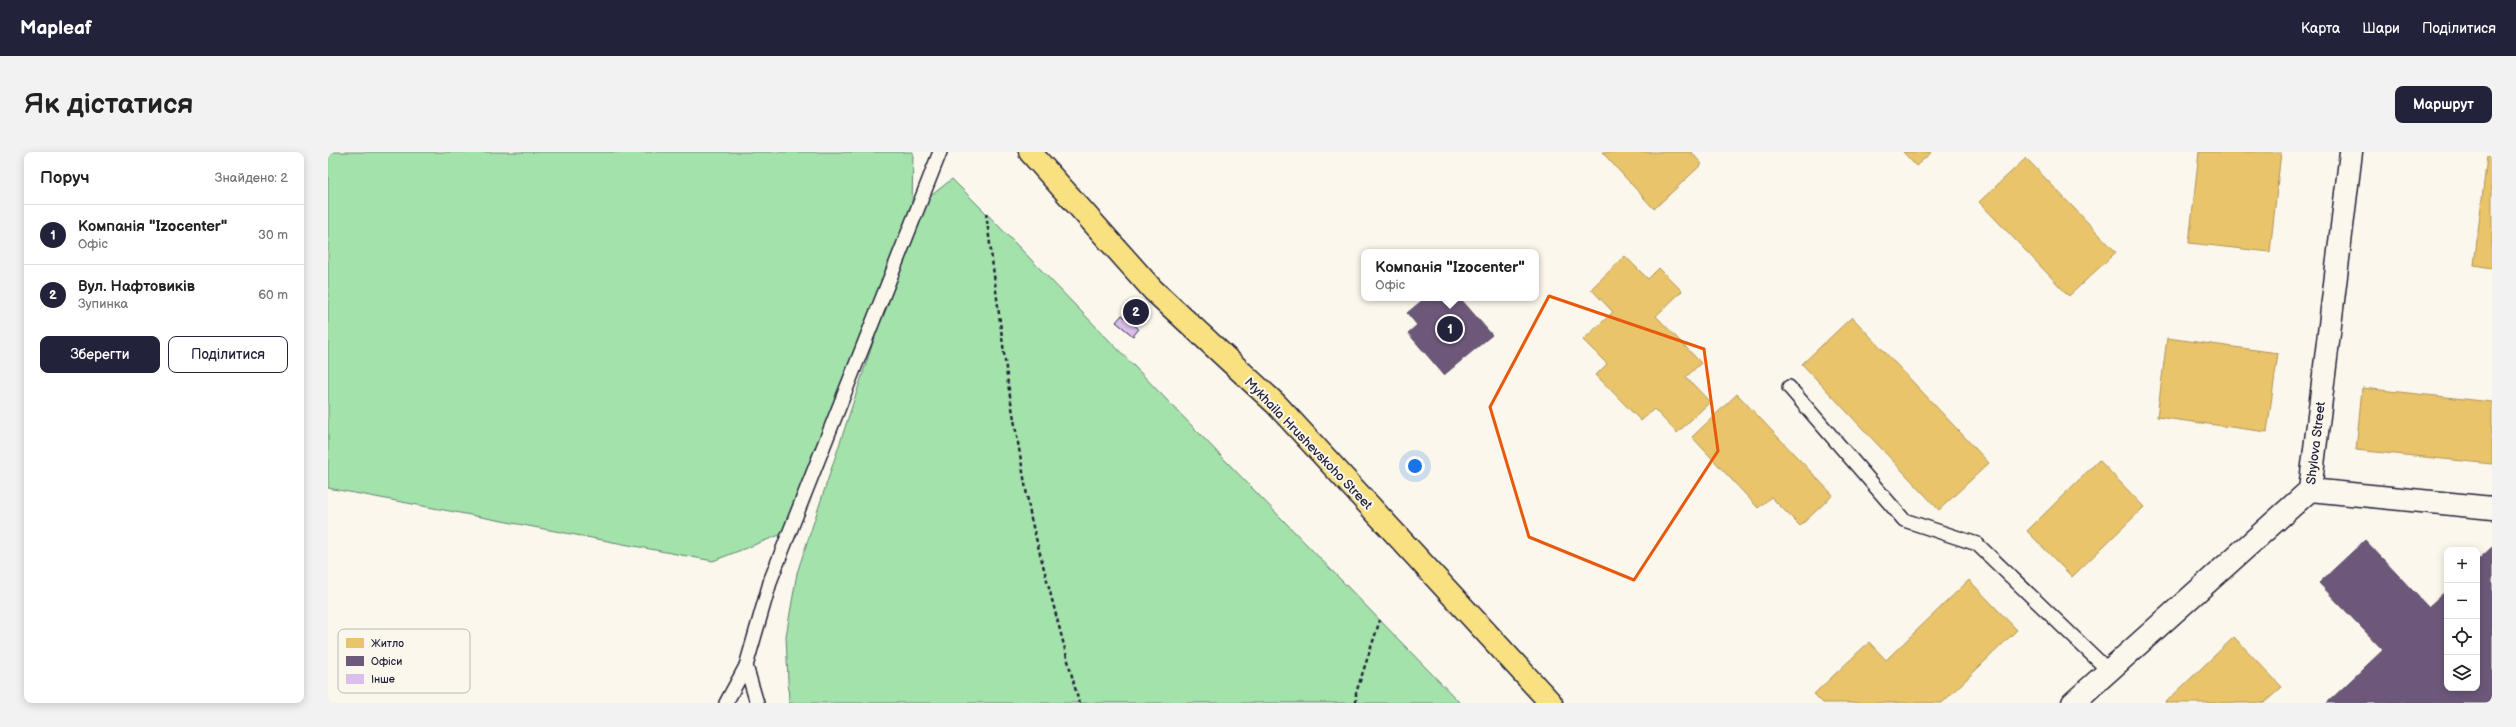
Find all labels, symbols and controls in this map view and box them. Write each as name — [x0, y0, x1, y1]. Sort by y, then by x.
text: Mapleaf — [20, 17, 92, 40]
text: Карта — [2301, 20, 2340, 37]
text: Шари — [2362, 20, 2400, 37]
text: Поділитися — [2422, 20, 2496, 37]
button: Маршрут — [2395, 86, 2492, 123]
text: Як дістатися — [24, 88, 193, 121]
text: Поруч — [40, 168, 90, 188]
text: Знайдено: 2 — [215, 170, 288, 186]
text: Компанія "Izocenter" — [78, 217, 227, 236]
text: 1 — [50, 227, 56, 243]
text: 30 m — [258, 227, 288, 243]
text: Офіс — [78, 236, 108, 252]
popup — [1361, 249, 1539, 301]
text: Компанія "Izocenter" — [1375, 258, 1525, 277]
text: Вул. Нафтовиків — [78, 277, 195, 296]
text: Офіс — [1375, 277, 1405, 293]
text: 2 — [49, 287, 57, 303]
text: 60 m — [258, 287, 288, 303]
text: Зупинка — [78, 296, 128, 312]
pin: 2 — [1123, 297, 1149, 327]
pin: 1 — [1437, 314, 1463, 344]
button: Зберегти — [40, 336, 160, 373]
button: Поділитися — [168, 336, 288, 373]
street label: Mykhaila Hrushevskoho Street — [1241, 374, 1376, 513]
street label: Shylova Street — [2303, 401, 2329, 486]
your location — [1405, 456, 1425, 476]
map controls — [2444, 547, 2480, 691]
button: + — [2444, 547, 2480, 583]
button: − — [2444, 583, 2480, 619]
button: locate — [2444, 619, 2480, 655]
legend — [338, 629, 470, 693]
text: Житло — [371, 637, 404, 650]
text: Офіси — [371, 655, 402, 668]
button: layers — [2444, 655, 2480, 691]
text: Інше — [371, 673, 395, 686]

